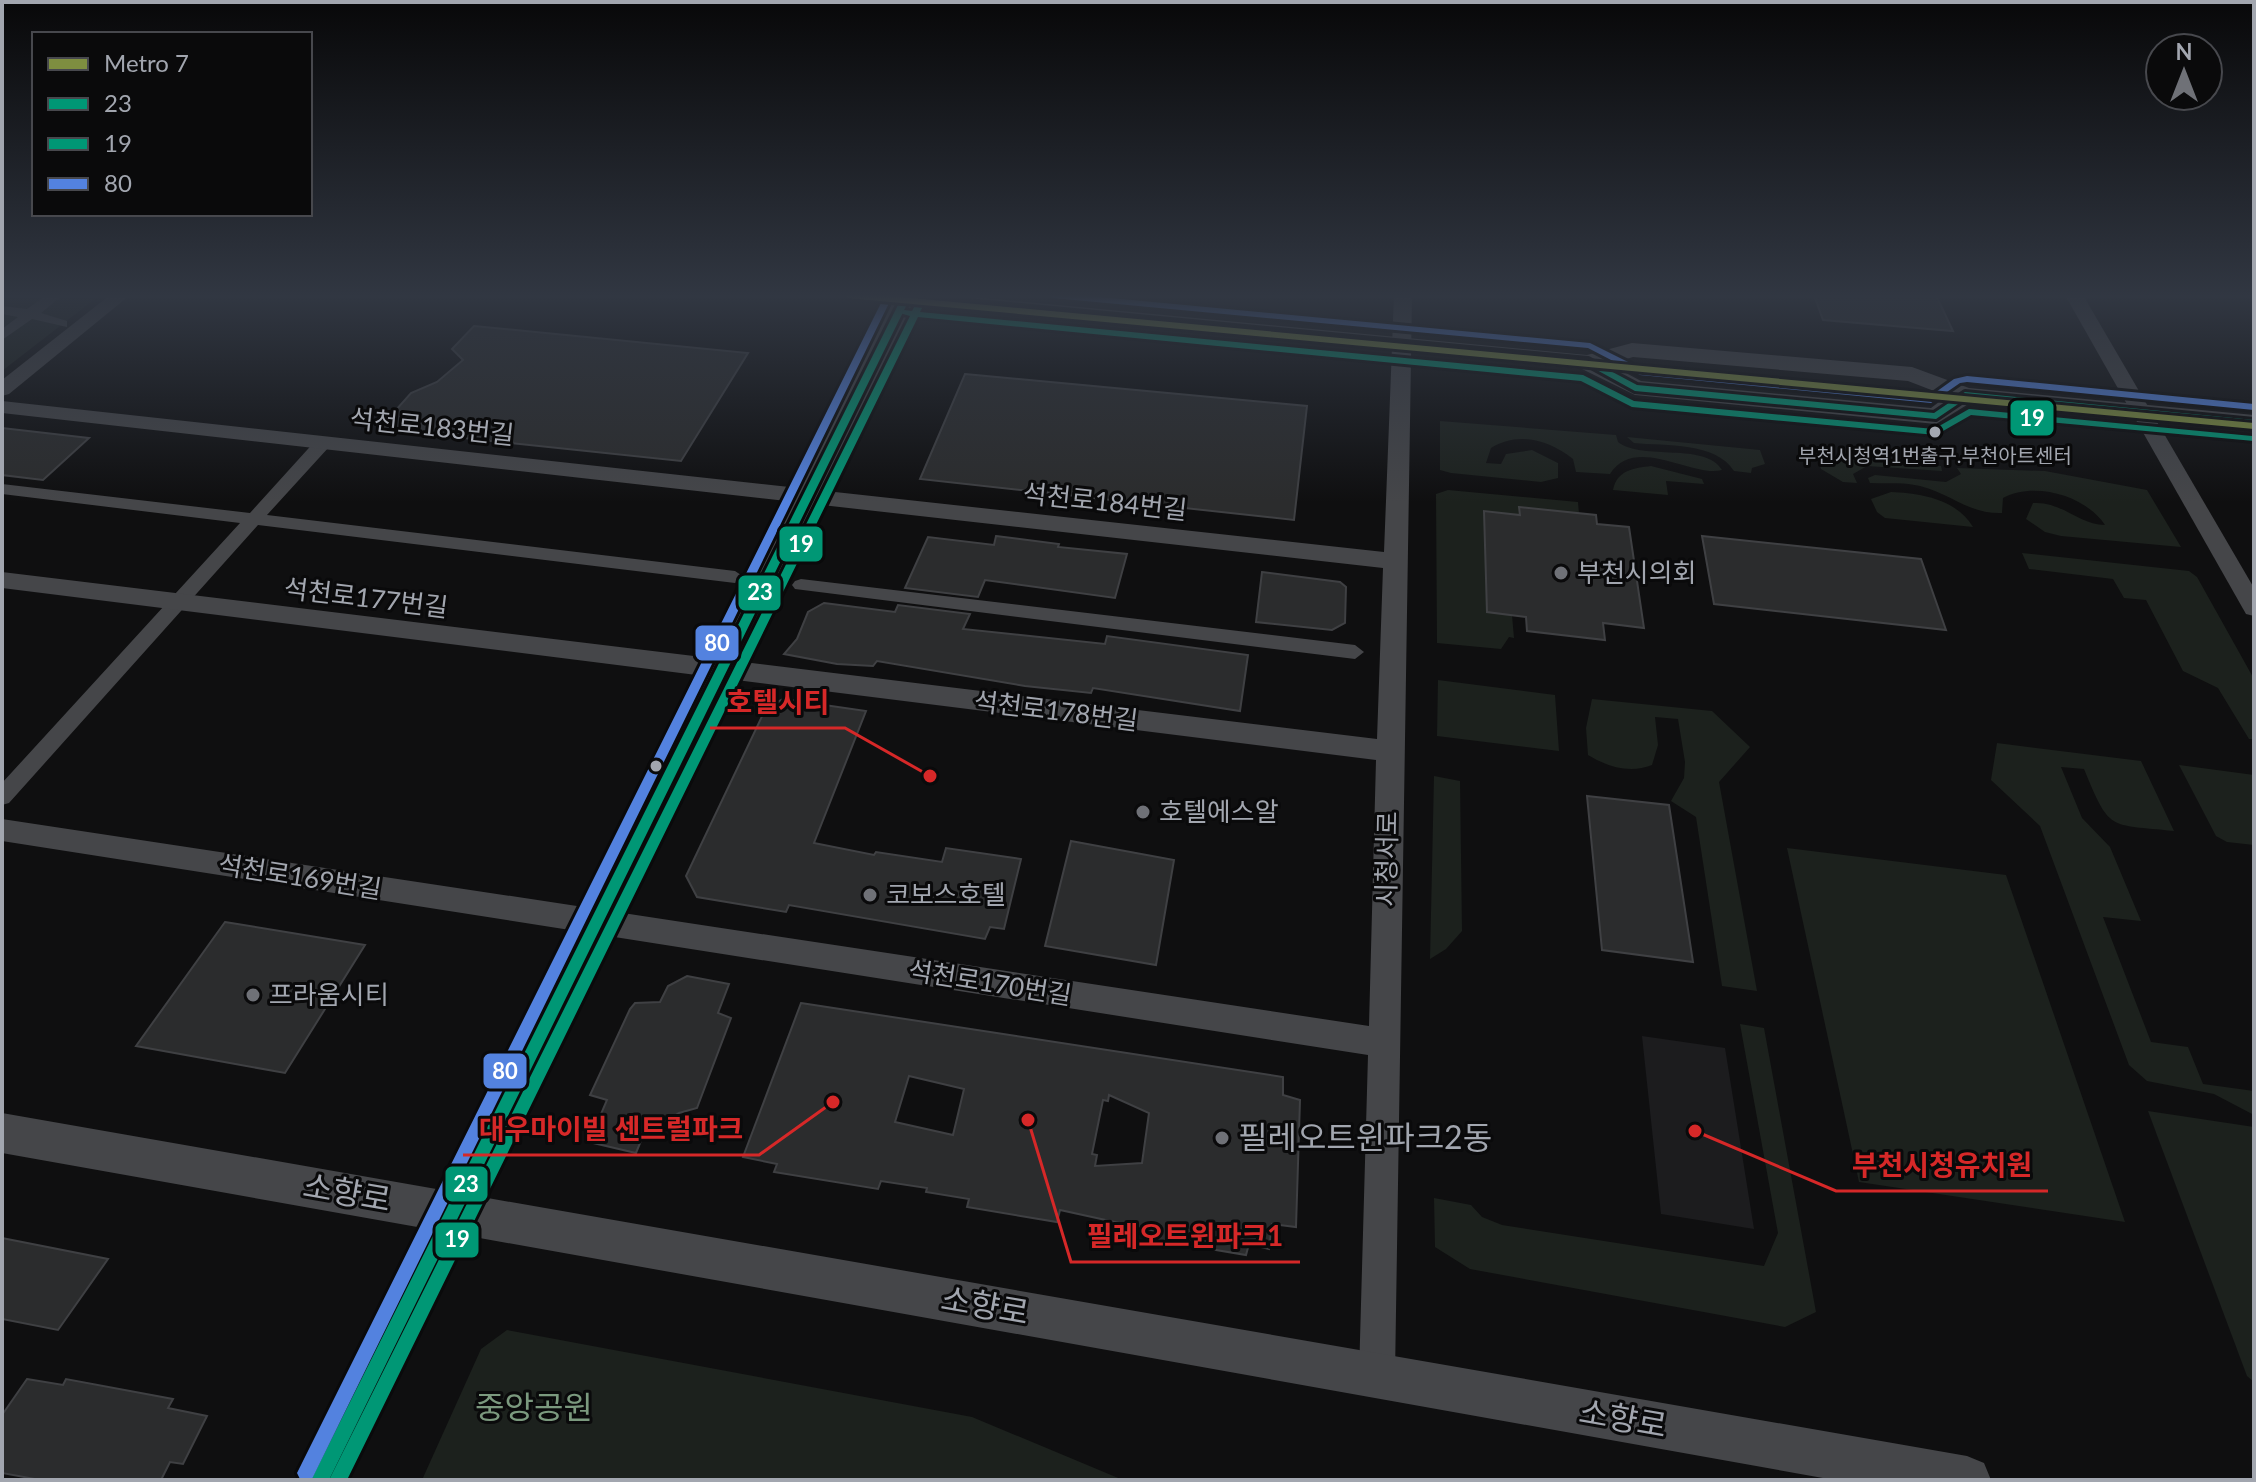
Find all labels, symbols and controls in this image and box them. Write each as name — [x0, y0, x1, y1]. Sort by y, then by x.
legend — [32, 32, 312, 216]
north arrow — [2144, 32, 2224, 112]
text: N — [2176, 38, 2192, 65]
text: Metro 7 — [104, 48, 189, 77]
text: 23 — [104, 88, 132, 117]
text: 19 — [104, 128, 132, 157]
text: 80 — [104, 168, 132, 197]
line badge: 19 — [2009, 399, 2055, 437]
street label: 석천로183번길 — [348, 401, 516, 451]
text: 19 — [2019, 404, 2045, 431]
marker: 부천시청역1번출구.부천아트센터 — [1927, 424, 1943, 440]
place label: 부천시청역1번출구.부천아트센터 — [1798, 443, 2072, 467]
street label: 석천로184번길 — [1021, 476, 1189, 526]
line badge: 19 — [778, 525, 824, 563]
text: 19 — [788, 530, 814, 557]
place label: 부천시의회 — [1577, 556, 1697, 588]
marker: 부천시의회 — [1552, 564, 1570, 582]
street label: 석천로177번길 — [282, 571, 450, 623]
line badge: 23 — [737, 574, 782, 612]
text: 23 — [747, 578, 773, 605]
line badge: 80 — [694, 624, 740, 662]
text: 80 — [704, 629, 730, 656]
callout: 호텔시티 — [710, 676, 845, 728]
text: 호텔시티 — [726, 684, 830, 718]
street label: 석천로178번길 — [972, 684, 1140, 736]
unlabelled marker — [648, 758, 664, 774]
place label: 호텔에스알 — [1159, 795, 1279, 827]
marker: 호텔에스알 — [1134, 803, 1152, 821]
street label: 시청서로 — [1369, 811, 1403, 907]
street label: 석천로169번길 — [216, 847, 384, 905]
place label: 코보스호텔 — [886, 878, 1006, 910]
marker: 코보스호텔 — [861, 886, 879, 904]
street label: 석천로170번길 — [906, 953, 1074, 1011]
place label: 프라움시티 — [269, 978, 389, 1010]
marker: 프라움시티 — [244, 986, 262, 1004]
line badge: 80 — [482, 1052, 528, 1090]
text: 80 — [492, 1057, 518, 1084]
callout: 대우마이빌 센트럴파크 — [463, 1103, 759, 1155]
text: 대우마이빌 센트럴파크 — [479, 1111, 743, 1145]
place label: 필레오트윈파크2동 — [1238, 1117, 1492, 1156]
marker: 필레오트윈파크2동 — [1213, 1129, 1231, 1147]
callout: 부천시청유치원 — [1836, 1139, 2048, 1191]
text: 부천시청유치원 — [1852, 1147, 2032, 1181]
street label: 소향로 — [300, 1165, 394, 1218]
line badge: 23 — [444, 1165, 489, 1203]
text: 23 — [453, 1170, 479, 1197]
callout: 필레오트윈파크1 — [1071, 1210, 1300, 1262]
text: 필레오트윈파크1 — [1087, 1218, 1283, 1252]
line badge: 19 — [434, 1221, 480, 1259]
text: 19 — [444, 1225, 470, 1252]
street label: 소향로 — [938, 1278, 1032, 1331]
park label: 중앙공원 — [475, 1387, 593, 1426]
street label: 소향로 — [1576, 1391, 1670, 1444]

